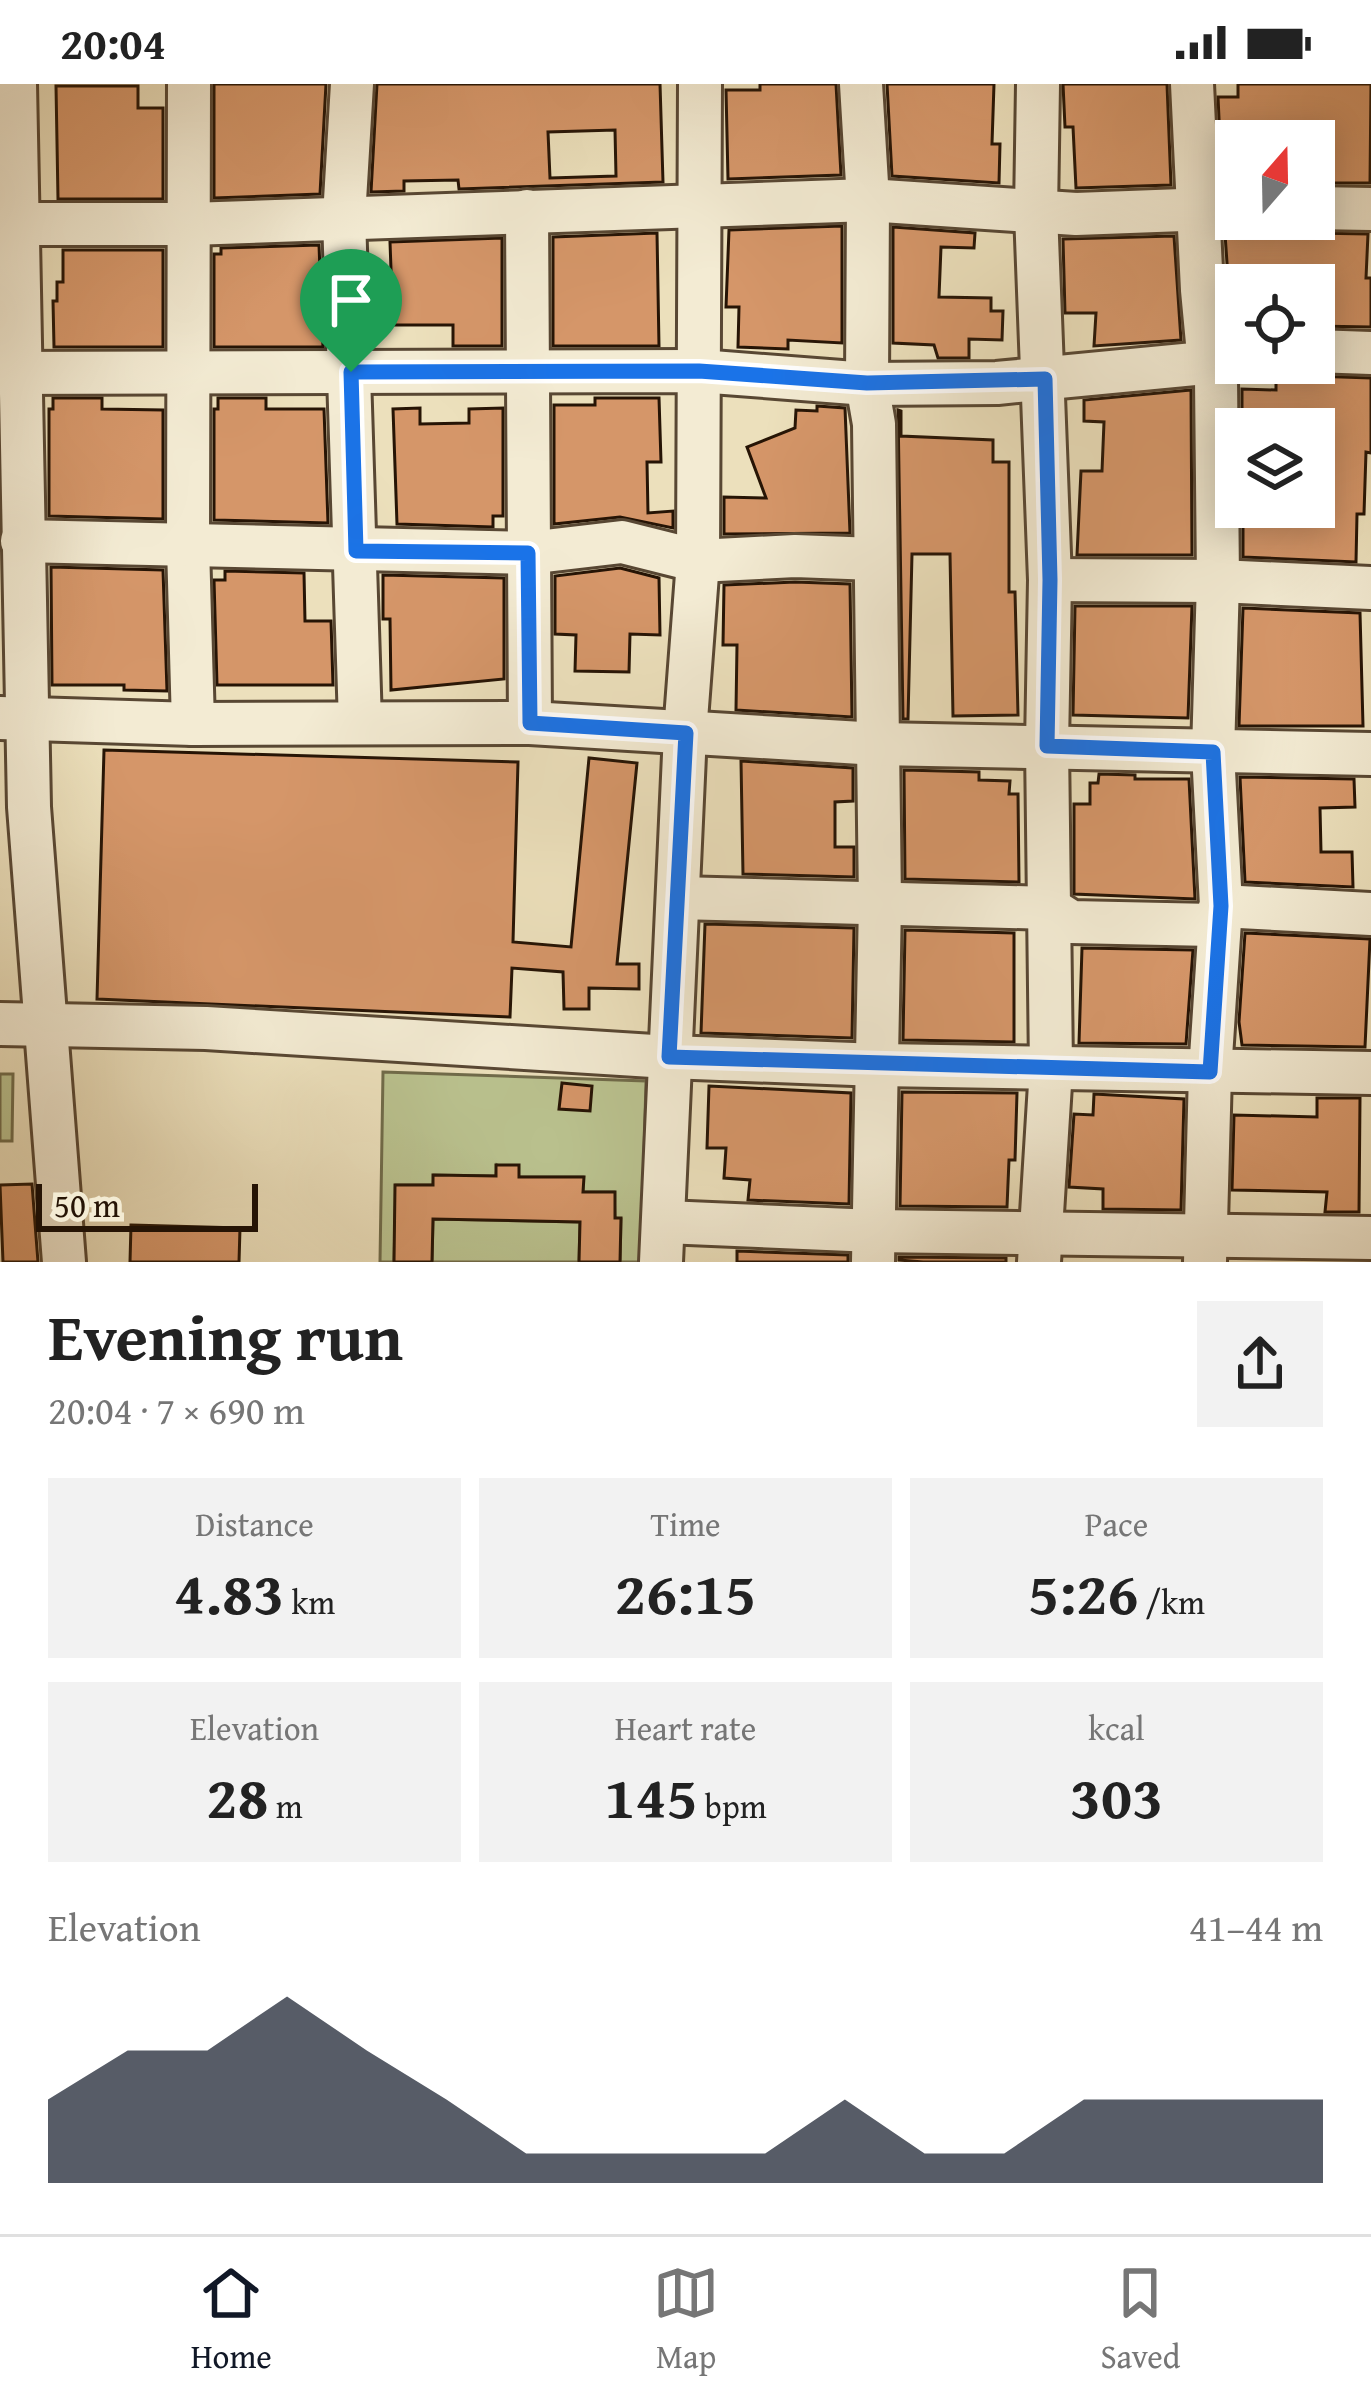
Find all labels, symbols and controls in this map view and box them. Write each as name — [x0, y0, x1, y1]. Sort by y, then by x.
text: 20:04 — [60, 10, 166, 75]
north arrow — [1215, 120, 1335, 240]
map controls — [1215, 120, 1335, 528]
pin — [300, 249, 402, 372]
button: locate — [1215, 264, 1335, 384]
icon: arrive — [318, 267, 384, 333]
button: layers — [1215, 408, 1335, 528]
scale bar — [36, 1178, 258, 1231]
text: 50 m — [54, 1181, 120, 1229]
text: Evening run — [48, 1287, 403, 1384]
button: share — [1197, 1301, 1323, 1427]
text: 20:04 · 7 × 690 m — [48, 1381, 305, 1438]
text: Distance — [195, 1500, 314, 1548]
text: Time — [650, 1500, 721, 1548]
text: Pace — [1085, 1500, 1148, 1548]
text: 4.83 — [174, 1548, 284, 1636]
text: 26:15 — [615, 1548, 756, 1636]
text: 5:26 — [1028, 1548, 1138, 1636]
text: km — [284, 1578, 335, 1626]
text: /km — [1138, 1578, 1205, 1626]
text: Elevation — [190, 1704, 319, 1752]
text: Heart rate — [615, 1704, 756, 1752]
text: kcal — [1088, 1704, 1145, 1752]
text: 28 — [206, 1752, 268, 1840]
text: 145 — [604, 1752, 698, 1840]
text: 303 — [1070, 1752, 1163, 1840]
text: m — [268, 1782, 303, 1830]
text: bpm — [698, 1782, 767, 1830]
text: Elevation — [48, 1898, 201, 1955]
text: 41–44 m — [1189, 1898, 1323, 1955]
tab: Home — [191, 2260, 272, 2380]
tab: Map — [653, 2260, 719, 2380]
tab: Saved — [1100, 2260, 1180, 2380]

